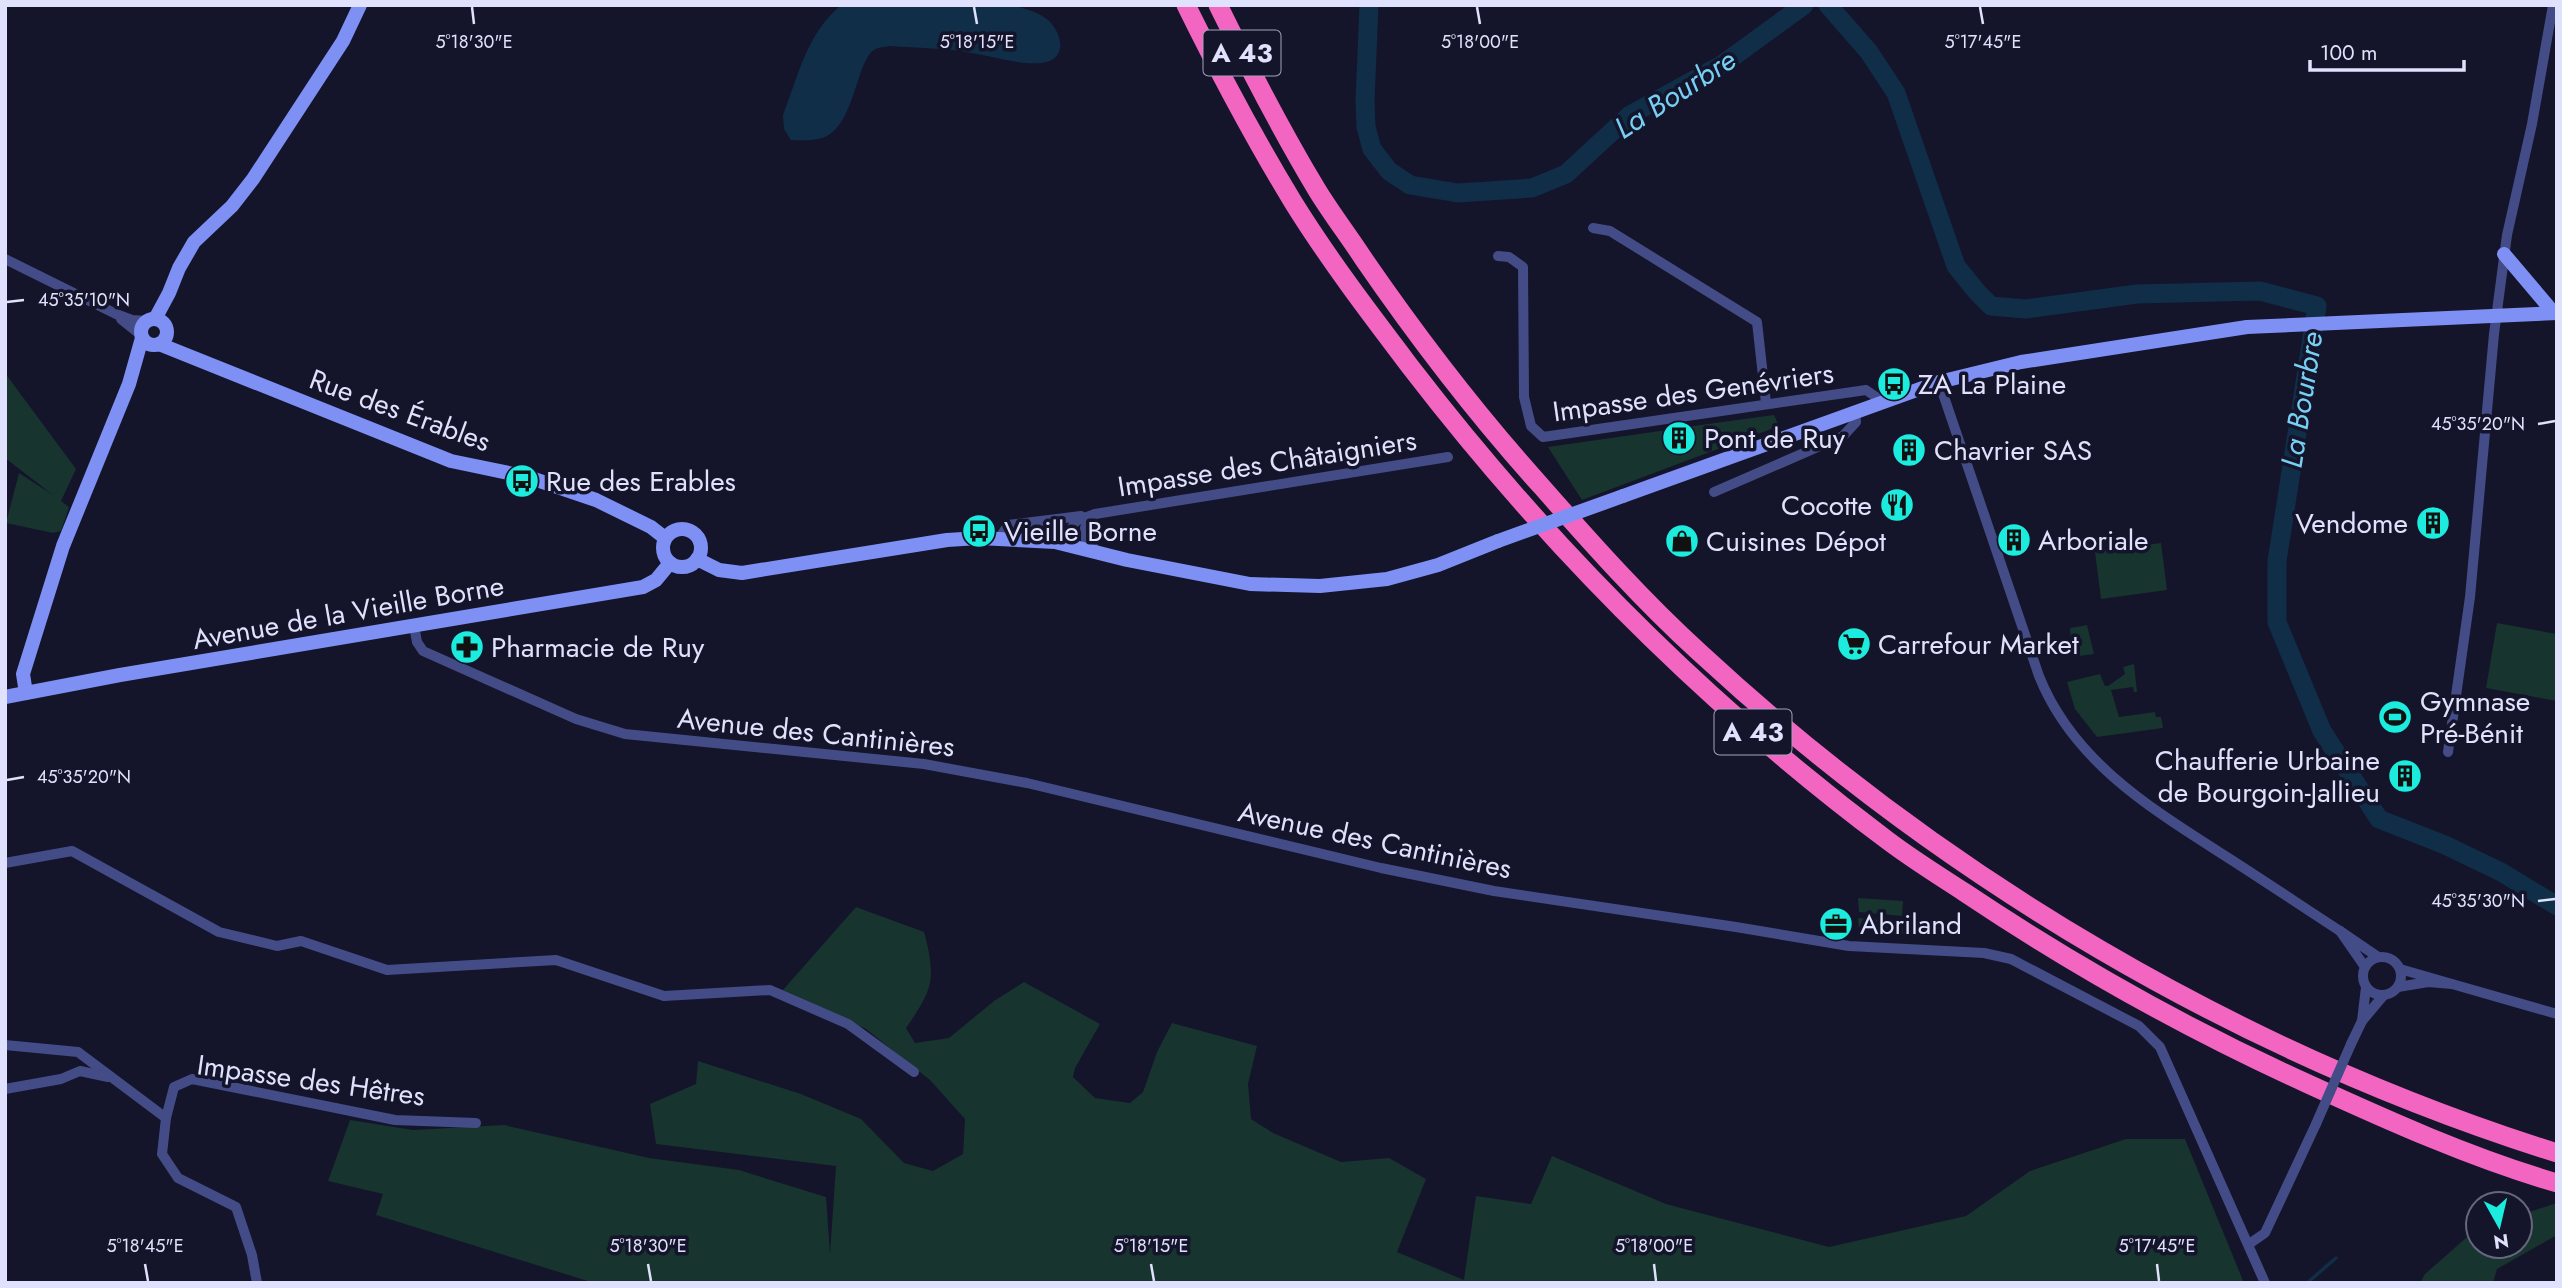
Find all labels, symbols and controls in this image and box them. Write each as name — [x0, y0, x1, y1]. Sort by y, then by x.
scale bar — [2310, 28, 2464, 72]
text: 5°18'30"E — [435, 29, 513, 55]
text: 5°18'15"E — [940, 29, 1014, 55]
text: 5°18'00"E — [1441, 29, 1519, 55]
text: 5°17'45"E — [1945, 29, 2021, 55]
road number: A 43 — [1204, 30, 1280, 76]
water label: La Bourbre — [1605, 38, 1744, 149]
text: 100 m — [2320, 38, 2377, 68]
text: 45°35'10"N — [38, 287, 130, 313]
water label: La Bourbre — [2270, 329, 2333, 471]
street label: Impasse des Genévriers — [1550, 352, 1836, 433]
street label: Rue des Érables — [304, 359, 496, 462]
place label: ZA La Plaine — [1918, 364, 2066, 405]
bus stop icon: ZA La Plaine — [1875, 365, 1913, 403]
text: 45°35'20"N — [2431, 411, 2525, 437]
place label: Pont de Ruy — [1704, 418, 1846, 459]
building icon: Pont de Ruy — [1660, 419, 1698, 457]
street label: Impasse des Châtaigniers — [1115, 420, 1419, 507]
place label: Chavrier SAS — [1934, 430, 2092, 471]
building icon: Chavrier SAS — [1890, 431, 1928, 469]
place label: Rue des Erables — [546, 461, 736, 502]
bus stop icon: Rue des Erables — [503, 462, 541, 500]
place label: Cocotte — [1781, 485, 1872, 526]
restaurant icon: Cocotte — [1878, 486, 1916, 524]
place label: Vendome — [2295, 503, 2408, 544]
building icon: Vendome — [2414, 504, 2452, 542]
place label: Vieille Borne — [1004, 511, 1157, 552]
bus stop icon: Vieille Borne — [960, 512, 998, 550]
place label: Arboriale — [2038, 520, 2149, 561]
place label: Cuisines Dépot — [1706, 521, 1886, 562]
building icon: Arboriale — [1995, 521, 2033, 559]
shop icon: Cuisines Dépot — [1663, 522, 1701, 560]
street label: Avenue de la Vieille Borne — [189, 565, 507, 660]
place label: Carrefour Market — [1878, 624, 2079, 665]
supermarket icon: Carrefour Market — [1835, 625, 1873, 663]
place label: Pharmacie de Ruy — [491, 627, 705, 668]
pharmacy icon: Pharmacie de Ruy — [448, 628, 486, 666]
place label: Gymnase Pré-Bénit — [2420, 681, 2530, 754]
street label: Avenue des Cantinières — [675, 698, 956, 767]
sports icon: Gymnase Pré-Bénit — [2376, 698, 2414, 736]
road number: A 43 — [1714, 710, 1792, 754]
place label: Chaufferie Urbaine de Bourgoin-Jallieu — [2155, 740, 2380, 813]
building icon: Chaufferie Urbaine de Bourgoin-Jallieu — [2386, 757, 2424, 795]
text: 45°35'20"N — [37, 764, 131, 790]
street label: Avenue des Cantinières — [1235, 792, 1515, 889]
text: 45°35'30"N — [2431, 888, 2525, 914]
place label: Abriland — [1860, 904, 1962, 945]
office icon: Abriland — [1817, 905, 1855, 943]
street label: Impasse des Hêtres — [194, 1044, 427, 1117]
north arrow — [2464, 1190, 2534, 1260]
text: N — [2492, 1227, 2511, 1256]
text: 5°18'45"E — [106, 1233, 184, 1259]
text: 5°18'30"E — [609, 1233, 687, 1259]
text: 5°18'15"E — [1114, 1233, 1188, 1259]
text: 5°18'00"E — [1615, 1233, 1693, 1259]
text: 5°17'45"E — [2119, 1233, 2195, 1259]

